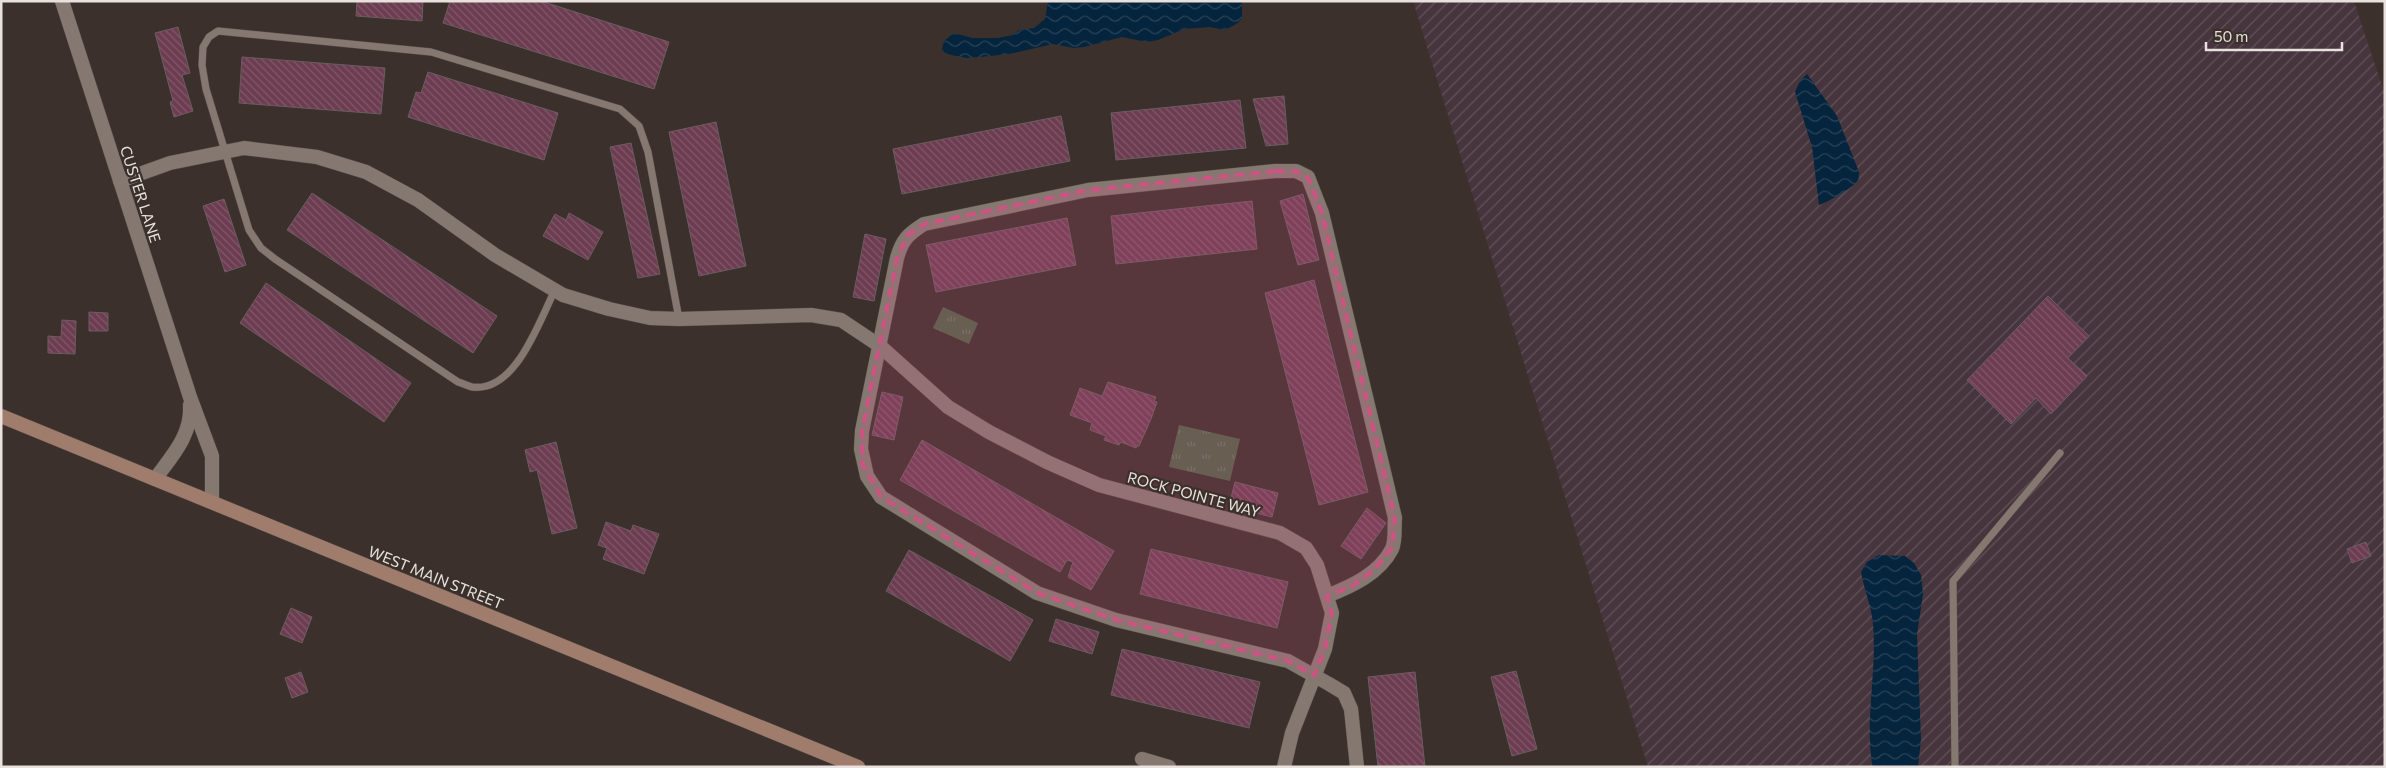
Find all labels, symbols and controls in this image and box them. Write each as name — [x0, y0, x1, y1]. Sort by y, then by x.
scale bar — [2206, 20, 2342, 52]
text: 50 m — [2214, 27, 2248, 45]
street label: CUSTER LANE — [117, 143, 165, 245]
street label: ROCK POINTE WAY — [1126, 468, 1263, 520]
street label: WEST MAIN STREET — [366, 542, 507, 612]

